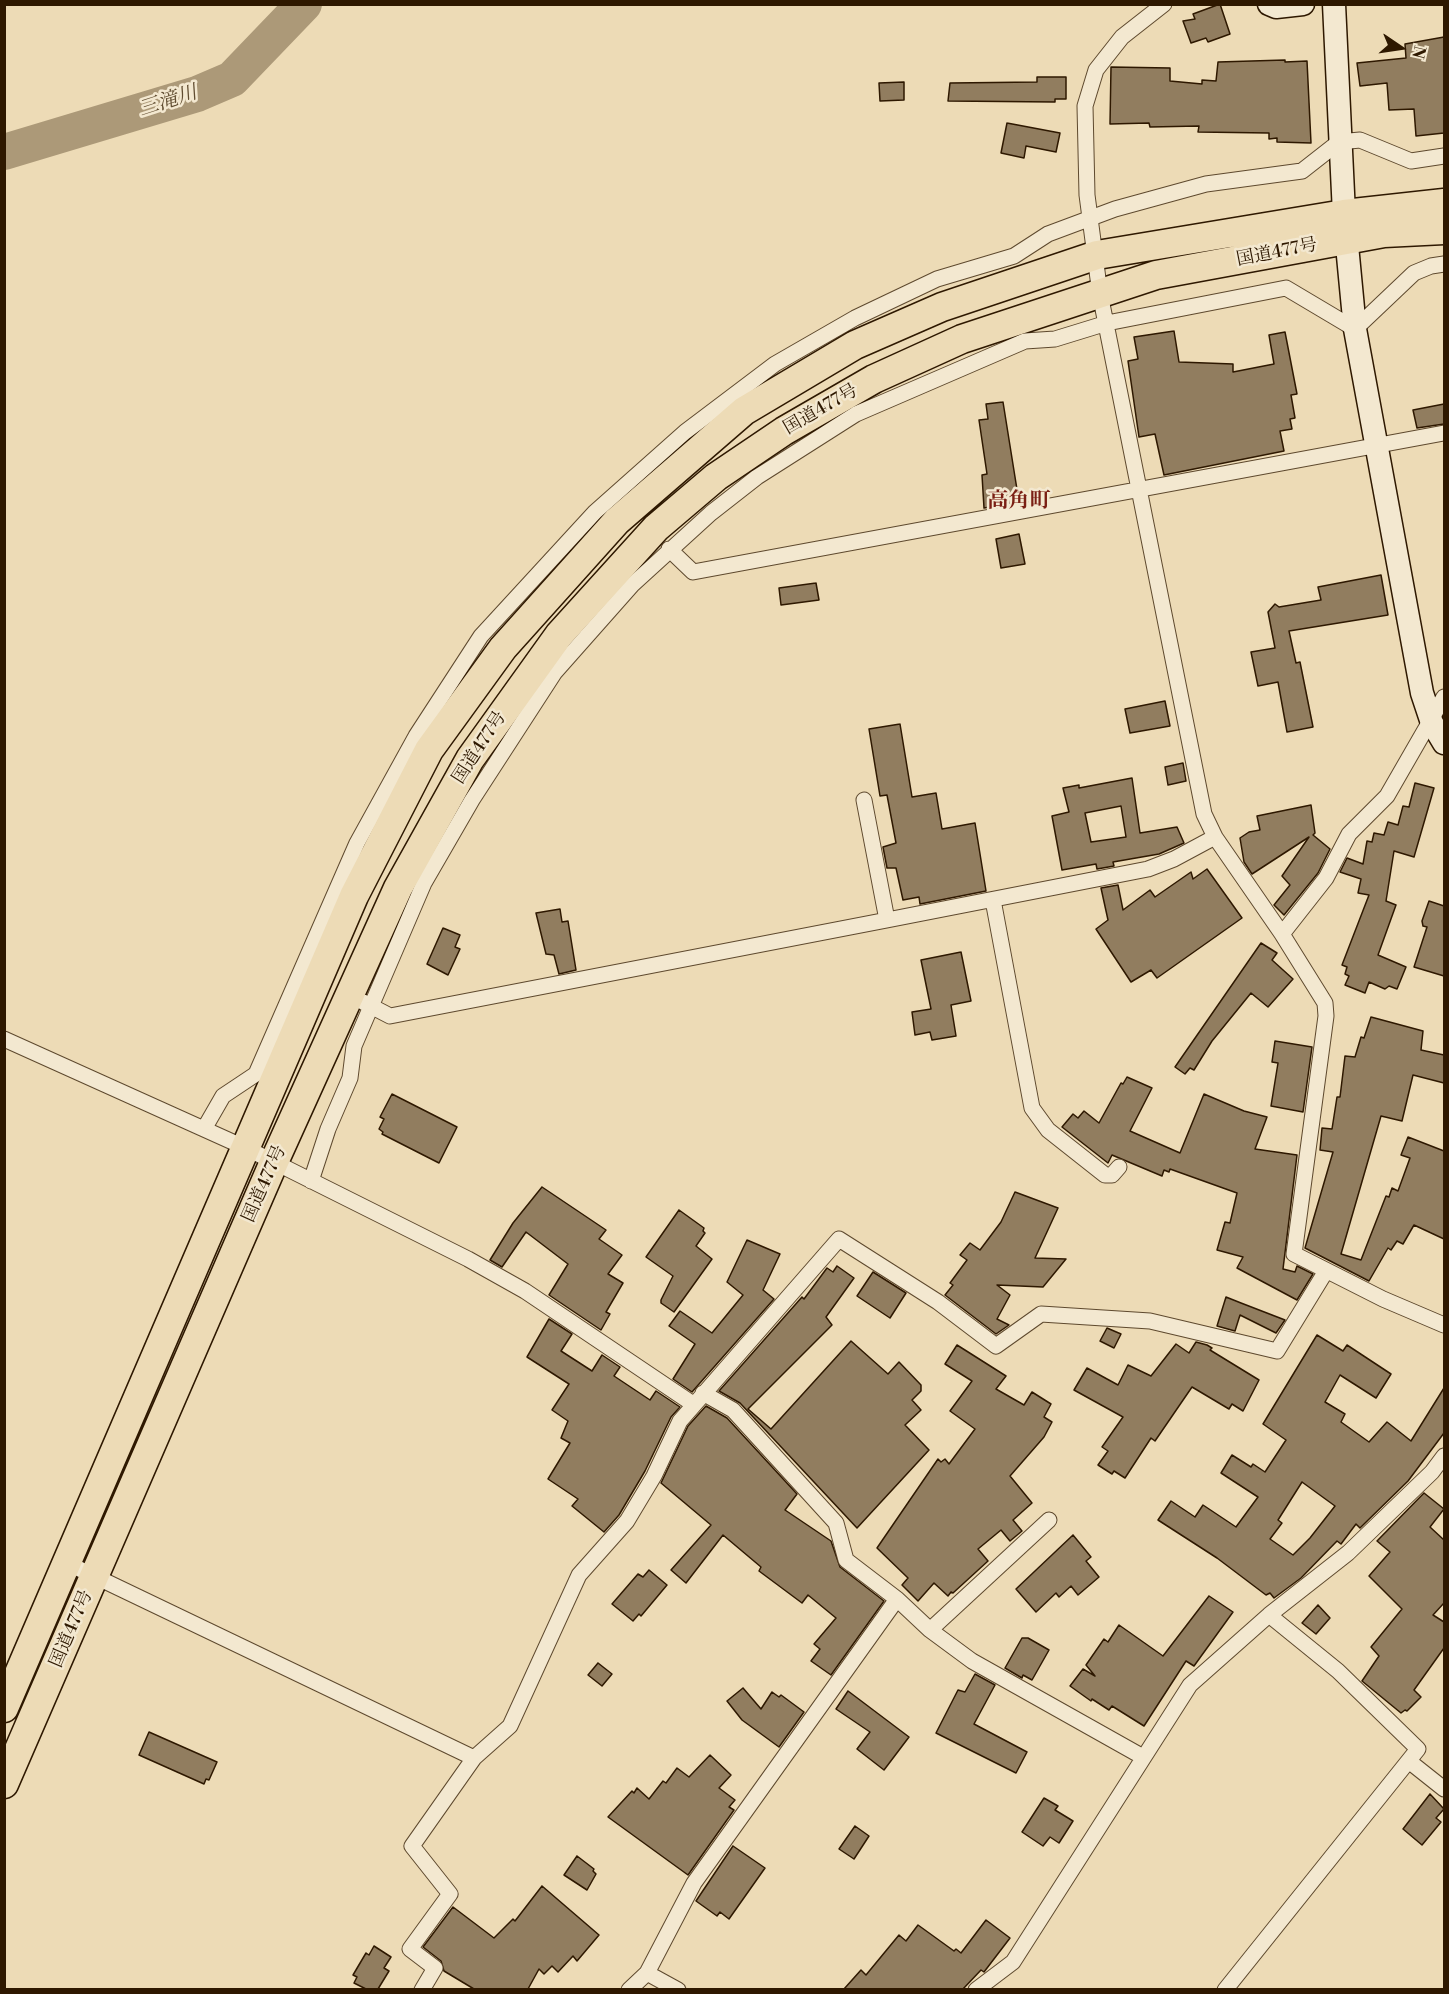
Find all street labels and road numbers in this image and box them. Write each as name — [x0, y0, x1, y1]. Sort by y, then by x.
street label: 国道477号 — [1235, 235, 1319, 271]
street label: 国道477号 — [780, 380, 862, 440]
street label: 国道477号 — [449, 708, 511, 788]
street label: 国道477号 — [238, 1142, 292, 1226]
street label: 国道477号 — [46, 1587, 98, 1671]

